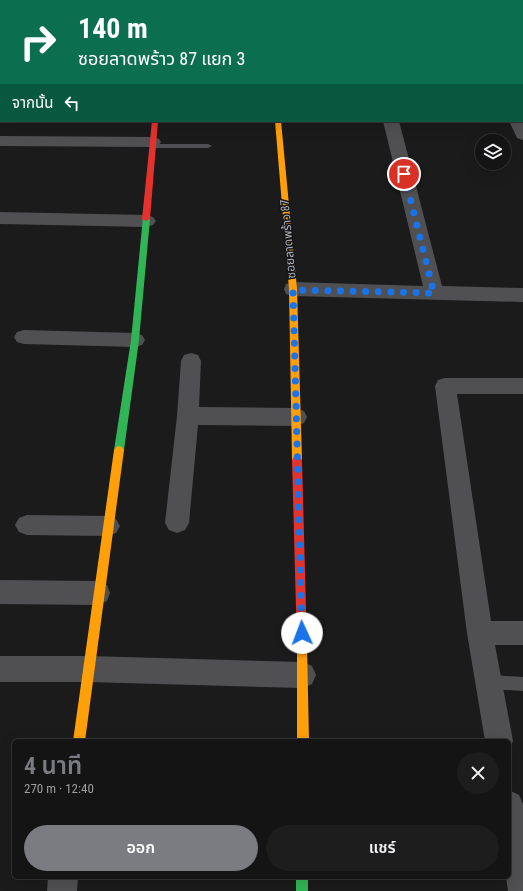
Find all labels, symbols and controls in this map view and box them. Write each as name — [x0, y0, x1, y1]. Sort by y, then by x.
text: 140 m — [78, 12, 148, 45]
icon: right — [12, 16, 64, 68]
text: ซอยลาดพร้าว 87 แยก 3 — [78, 48, 245, 69]
icon: left — [61, 92, 83, 114]
text: จากนั้น — [12, 94, 53, 112]
map controls — [475, 134, 511, 170]
button: layers — [475, 134, 511, 170]
pin — [387, 157, 421, 191]
icon: arrive — [393, 163, 415, 185]
street label: ซอยลาดพร้าว 87 — [278, 199, 298, 279]
position arrow — [281, 612, 323, 654]
text: 4 นาที — [24, 752, 82, 780]
button: close — [457, 752, 499, 794]
text: 270 m · 12:40 — [24, 781, 94, 796]
button: ออก — [24, 825, 258, 871]
button: แชร์ — [266, 825, 499, 871]

